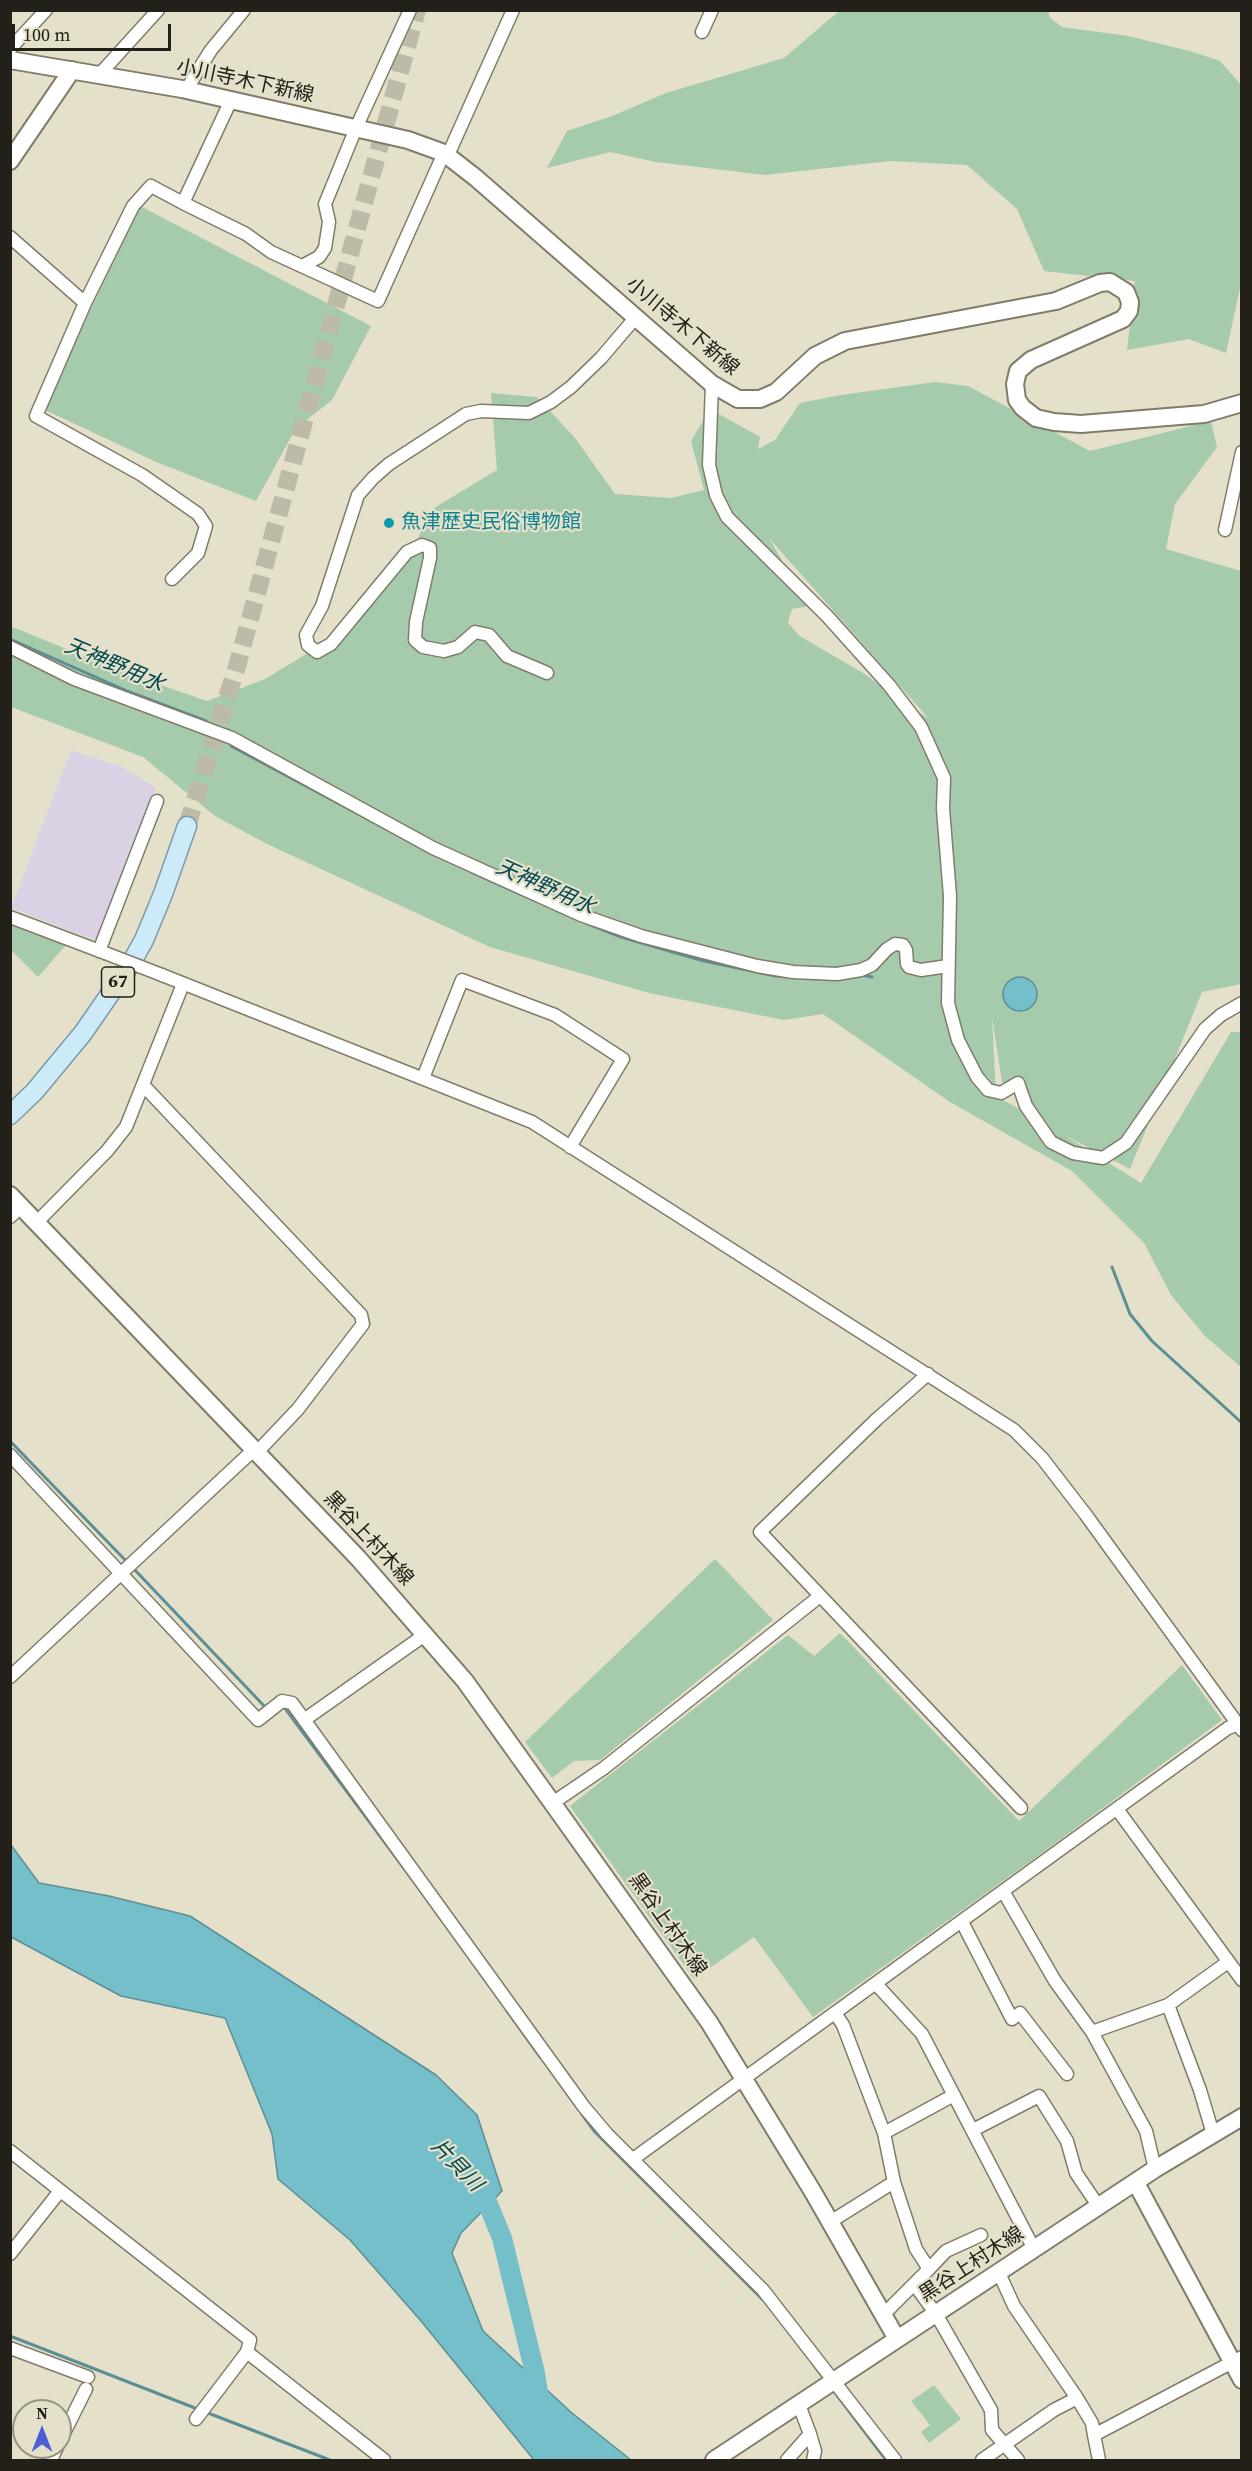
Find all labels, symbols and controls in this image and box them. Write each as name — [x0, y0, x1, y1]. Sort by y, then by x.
scale bar — [15, 12, 174, 50]
text: 100 m — [23, 22, 70, 47]
street label: 小川寺木下新線 — [174, 56, 316, 108]
street label: 小川寺木下新線 — [621, 273, 743, 381]
place label: 魚津歴史民俗博物館 — [401, 511, 581, 535]
marker: 魚津歴史民俗博物館 — [382, 516, 396, 530]
water label: 天神野用水 — [61, 634, 167, 698]
water label: 天神野用水 — [492, 855, 598, 921]
road number: 67 — [102, 967, 134, 997]
street label: 黒谷上村木線 — [318, 1487, 418, 1591]
street label: 黒谷上村木線 — [623, 1869, 711, 1981]
water label: 片貝川 — [425, 2135, 487, 2197]
street label: 黒谷上村木線 — [915, 2222, 1029, 2308]
north arrow — [12, 2399, 72, 2459]
text: N — [36, 2402, 48, 2424]

